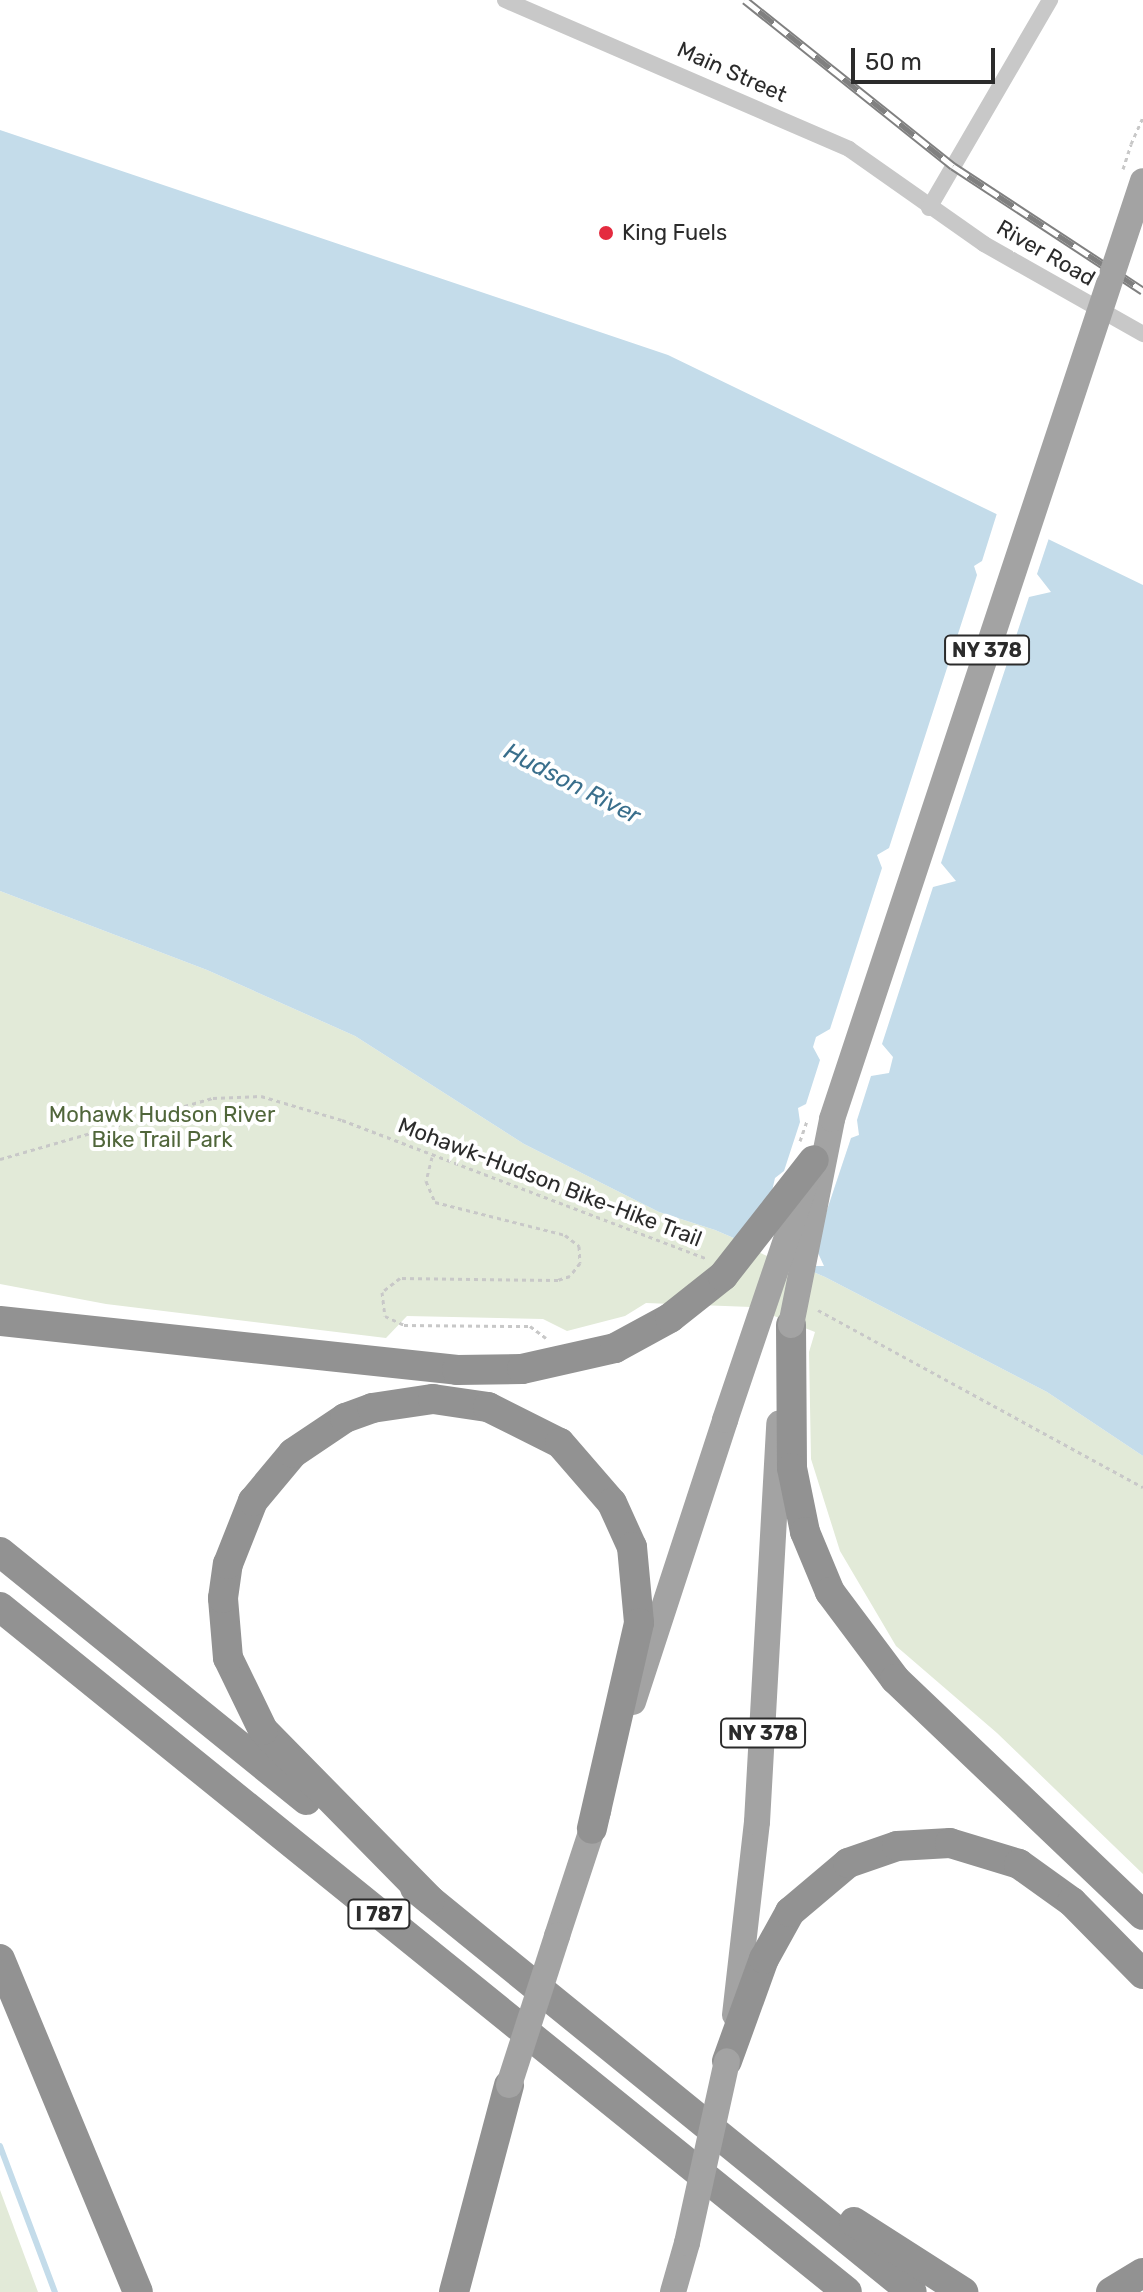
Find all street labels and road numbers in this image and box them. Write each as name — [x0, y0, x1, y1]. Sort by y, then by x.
street label: Main Street — [673, 36, 791, 108]
street label: River Road — [992, 214, 1100, 292]
road number: NY 378 — [943, 634, 1031, 666]
street label: Mohawk-Hudson Bike-Hike Trail — [394, 1112, 706, 1252]
road number: NY 378 — [719, 1717, 807, 1749]
road number: I 787 — [347, 1898, 411, 1930]

